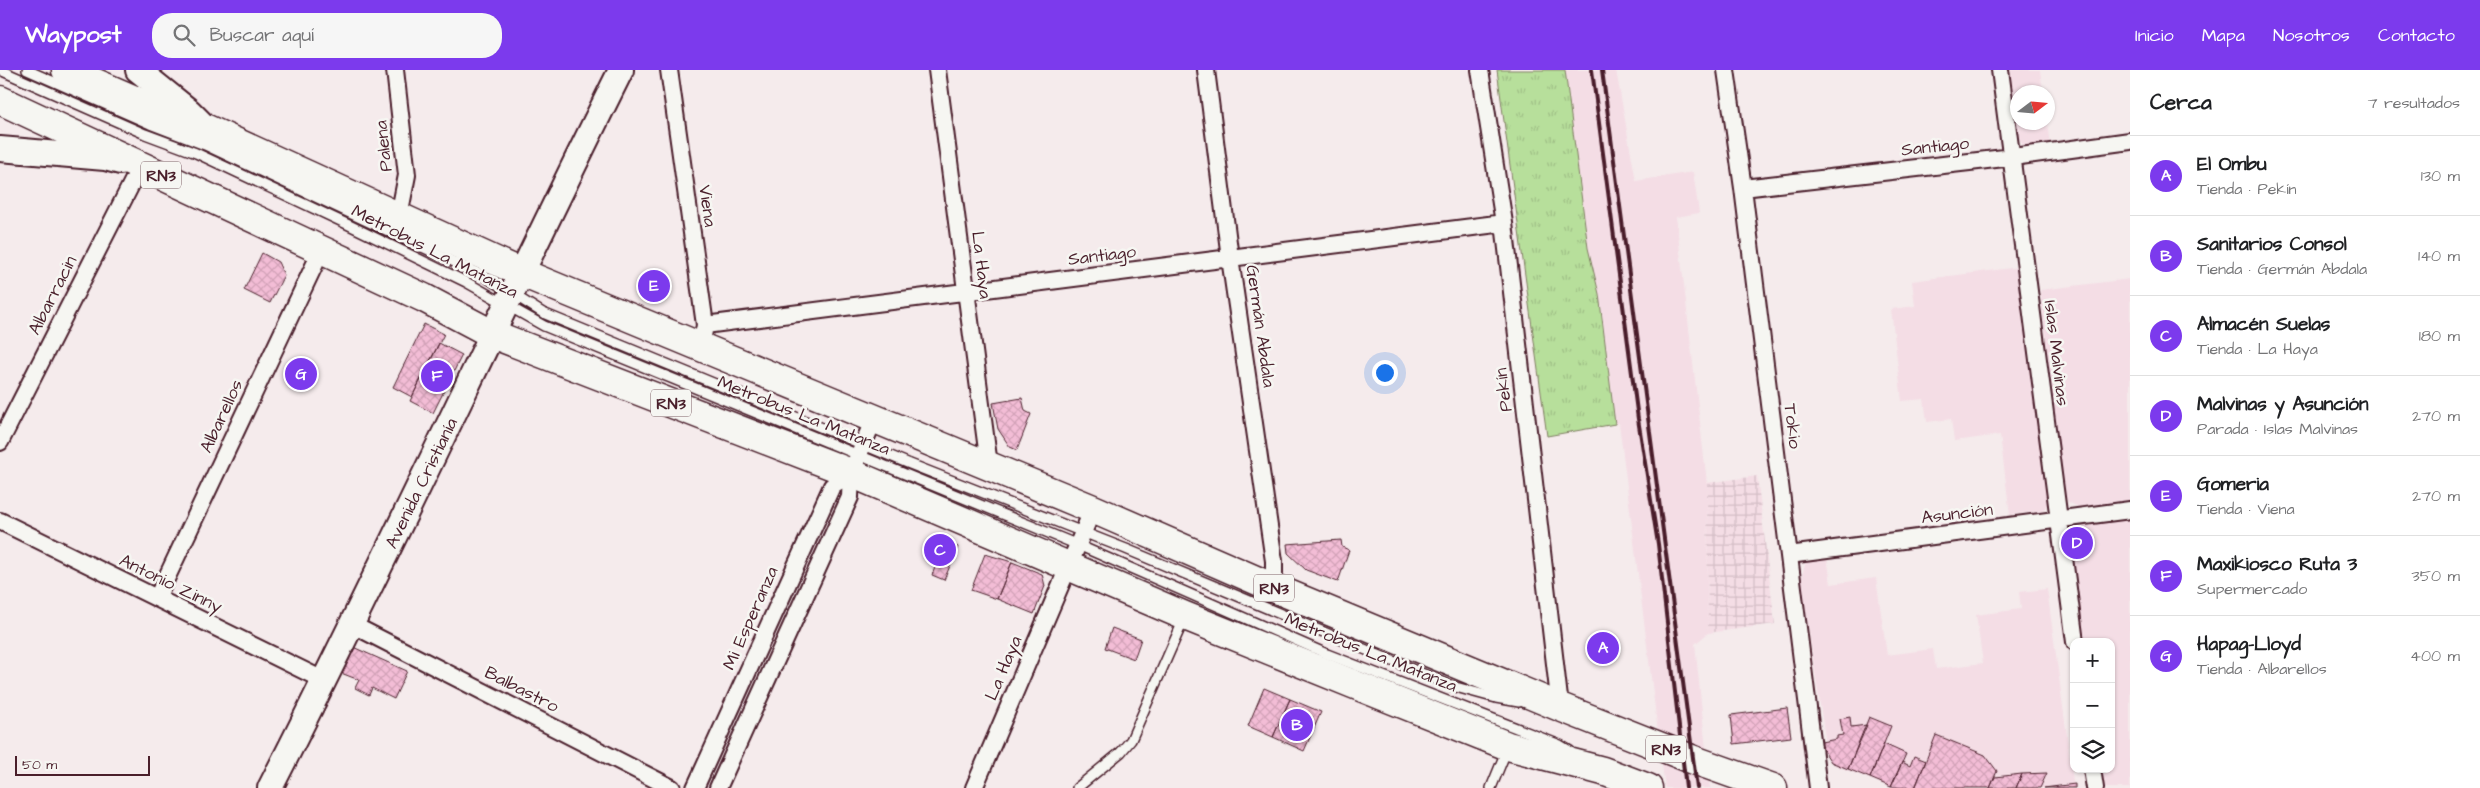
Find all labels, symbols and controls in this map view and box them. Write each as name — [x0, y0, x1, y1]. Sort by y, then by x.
search box — [152, 13, 502, 58]
text: Waypost — [25, 18, 122, 52]
icon: search — [170, 21, 198, 49]
text: Buscar aquí — [210, 22, 314, 49]
text: Inicio — [2135, 23, 2174, 48]
text: Mapa — [2202, 23, 2245, 48]
text: Nosotros — [2273, 23, 2350, 48]
text: Contacto — [2378, 23, 2455, 48]
north arrow — [2010, 85, 2055, 130]
text: Cerca — [2150, 88, 2212, 117]
text: 7 resultados — [2368, 92, 2460, 114]
street label: Palena — [368, 119, 399, 173]
street label: Santiago — [1900, 130, 1970, 163]
text: El Ombu — [2197, 151, 2267, 178]
road number: RN3 — [141, 162, 181, 188]
text: A — [2161, 165, 2171, 187]
text: 130 m — [2421, 165, 2460, 187]
text: Tienda · Pekín — [2197, 178, 2297, 200]
street label: Viena — [692, 184, 723, 229]
street label: Metrobus La Matanza — [347, 199, 522, 304]
street label: La Haya — [964, 230, 998, 300]
text: Sanitarios Consol — [2197, 231, 2347, 258]
street label: Santiago — [1067, 239, 1138, 273]
text: B — [2160, 245, 2172, 267]
text: 140 m — [2418, 245, 2460, 267]
street label: Albarracin — [22, 251, 83, 339]
text: Tienda · Germán Abdala — [2197, 258, 2367, 280]
street label: Germán Abdala — [1240, 263, 1281, 389]
pin: E — [638, 267, 670, 305]
street label: Islas Malvinas — [2038, 299, 2075, 407]
text: Almacén Suelas — [2197, 311, 2330, 338]
text: C — [2160, 325, 2172, 347]
text: 180 m — [2419, 325, 2460, 347]
text: Tienda · La Haya — [2197, 338, 2318, 360]
pin: G — [285, 355, 317, 393]
pin: F — [421, 357, 453, 395]
your location — [1372, 360, 1398, 386]
street label: Pekín — [1488, 367, 1519, 413]
street label: Metrobus La Matanza — [714, 369, 894, 461]
street label: Albarellos — [194, 376, 249, 457]
road number: RN3 — [651, 389, 691, 416]
text: Malvinas y Asunción — [2197, 391, 2368, 418]
street label: Tokio — [1777, 402, 1808, 450]
text: D — [2161, 405, 2171, 427]
text: 270 m — [2412, 405, 2460, 427]
street label: Avenida Cristianía — [379, 414, 464, 553]
text: Parada · Islas Malvinas — [2197, 418, 2358, 440]
text: Gomeria — [2197, 471, 2269, 498]
text: E — [2161, 485, 2171, 507]
text: 270 m — [2412, 485, 2460, 507]
street label: Asunción — [1920, 497, 1994, 530]
text: Tienda · Viena — [2197, 498, 2295, 520]
pin: D — [2061, 524, 2093, 562]
pin: C — [924, 531, 956, 569]
street label: Antonio Zinny — [115, 548, 227, 620]
text: Maxikiosco Ruta 3 — [2197, 551, 2357, 578]
street label: Mi Esperanza — [717, 563, 784, 674]
text: F — [2160, 565, 2172, 587]
text: 350 m — [2412, 565, 2460, 587]
road number: RN3 — [1254, 574, 1294, 602]
text: Supermercado — [2197, 578, 2307, 600]
street label: Metrobus La Matanza — [1281, 606, 1461, 698]
pin: A — [1587, 629, 1619, 667]
text: Hapag-Lloyd — [2197, 631, 2301, 658]
street label: La Haya — [979, 632, 1029, 705]
map controls — [2070, 638, 2115, 773]
button: + — [2070, 638, 2115, 683]
text: G — [2160, 645, 2172, 667]
text: 400 m — [2410, 645, 2460, 667]
text: Tienda · Albarellos — [2197, 658, 2327, 680]
street label: Balbastro — [480, 660, 563, 719]
button: − — [2070, 683, 2115, 728]
pin: B — [1281, 706, 1313, 744]
button: layers — [2070, 728, 2115, 773]
road number: RN3 — [1646, 736, 1686, 762]
scale bar — [15, 753, 150, 776]
text: 50 m — [22, 755, 57, 775]

